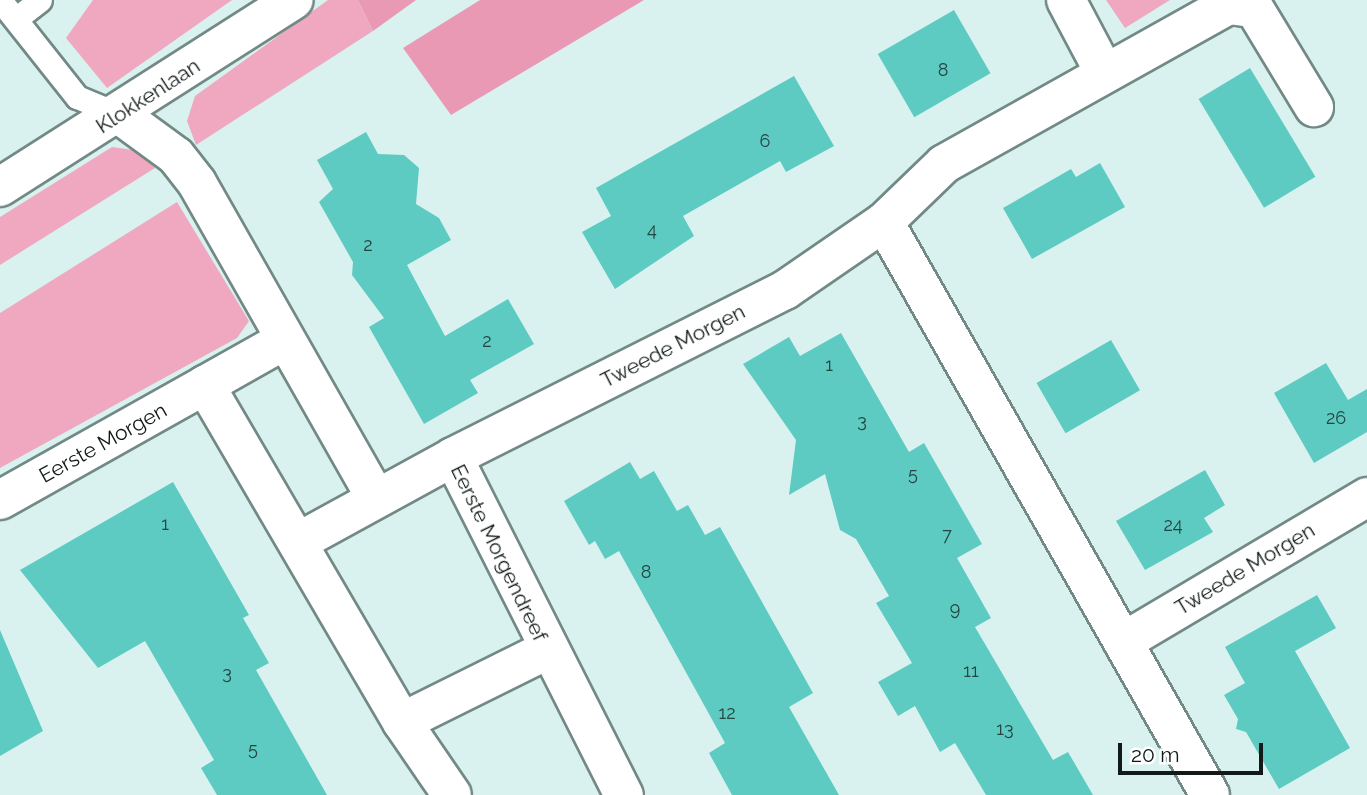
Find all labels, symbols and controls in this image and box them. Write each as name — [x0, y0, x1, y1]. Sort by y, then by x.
street label: Klokkenlaan — [91, 53, 205, 139]
house number: 8 — [938, 59, 948, 81]
house number: 6 — [760, 130, 770, 152]
house number: 4 — [647, 219, 657, 241]
house number: 2 — [363, 234, 373, 256]
street label: Tweede Morgen — [597, 299, 749, 393]
house number: 2 — [482, 330, 492, 352]
house number: 1 — [825, 354, 833, 376]
street label: Eerste Morgen — [35, 398, 171, 488]
house number: 26 — [1326, 407, 1346, 429]
house number: 3 — [857, 410, 867, 432]
street label: Eerste Morgendreef — [445, 460, 553, 646]
house number: 5 — [908, 463, 918, 485]
house number: 1 — [161, 513, 169, 535]
house number: 24 — [1163, 514, 1183, 536]
street label: Tweede Morgen — [1171, 517, 1319, 621]
house number: 7 — [942, 524, 952, 546]
house number: 8 — [641, 561, 651, 583]
house number: 9 — [950, 598, 960, 620]
house number: 11 — [963, 660, 979, 682]
house number: 3 — [222, 662, 232, 684]
house number: 12 — [718, 702, 736, 724]
house number: 13 — [996, 718, 1014, 740]
scale bar — [1122, 728, 1267, 772]
house number: 5 — [248, 738, 258, 760]
text: 20 m — [1131, 742, 1179, 767]

